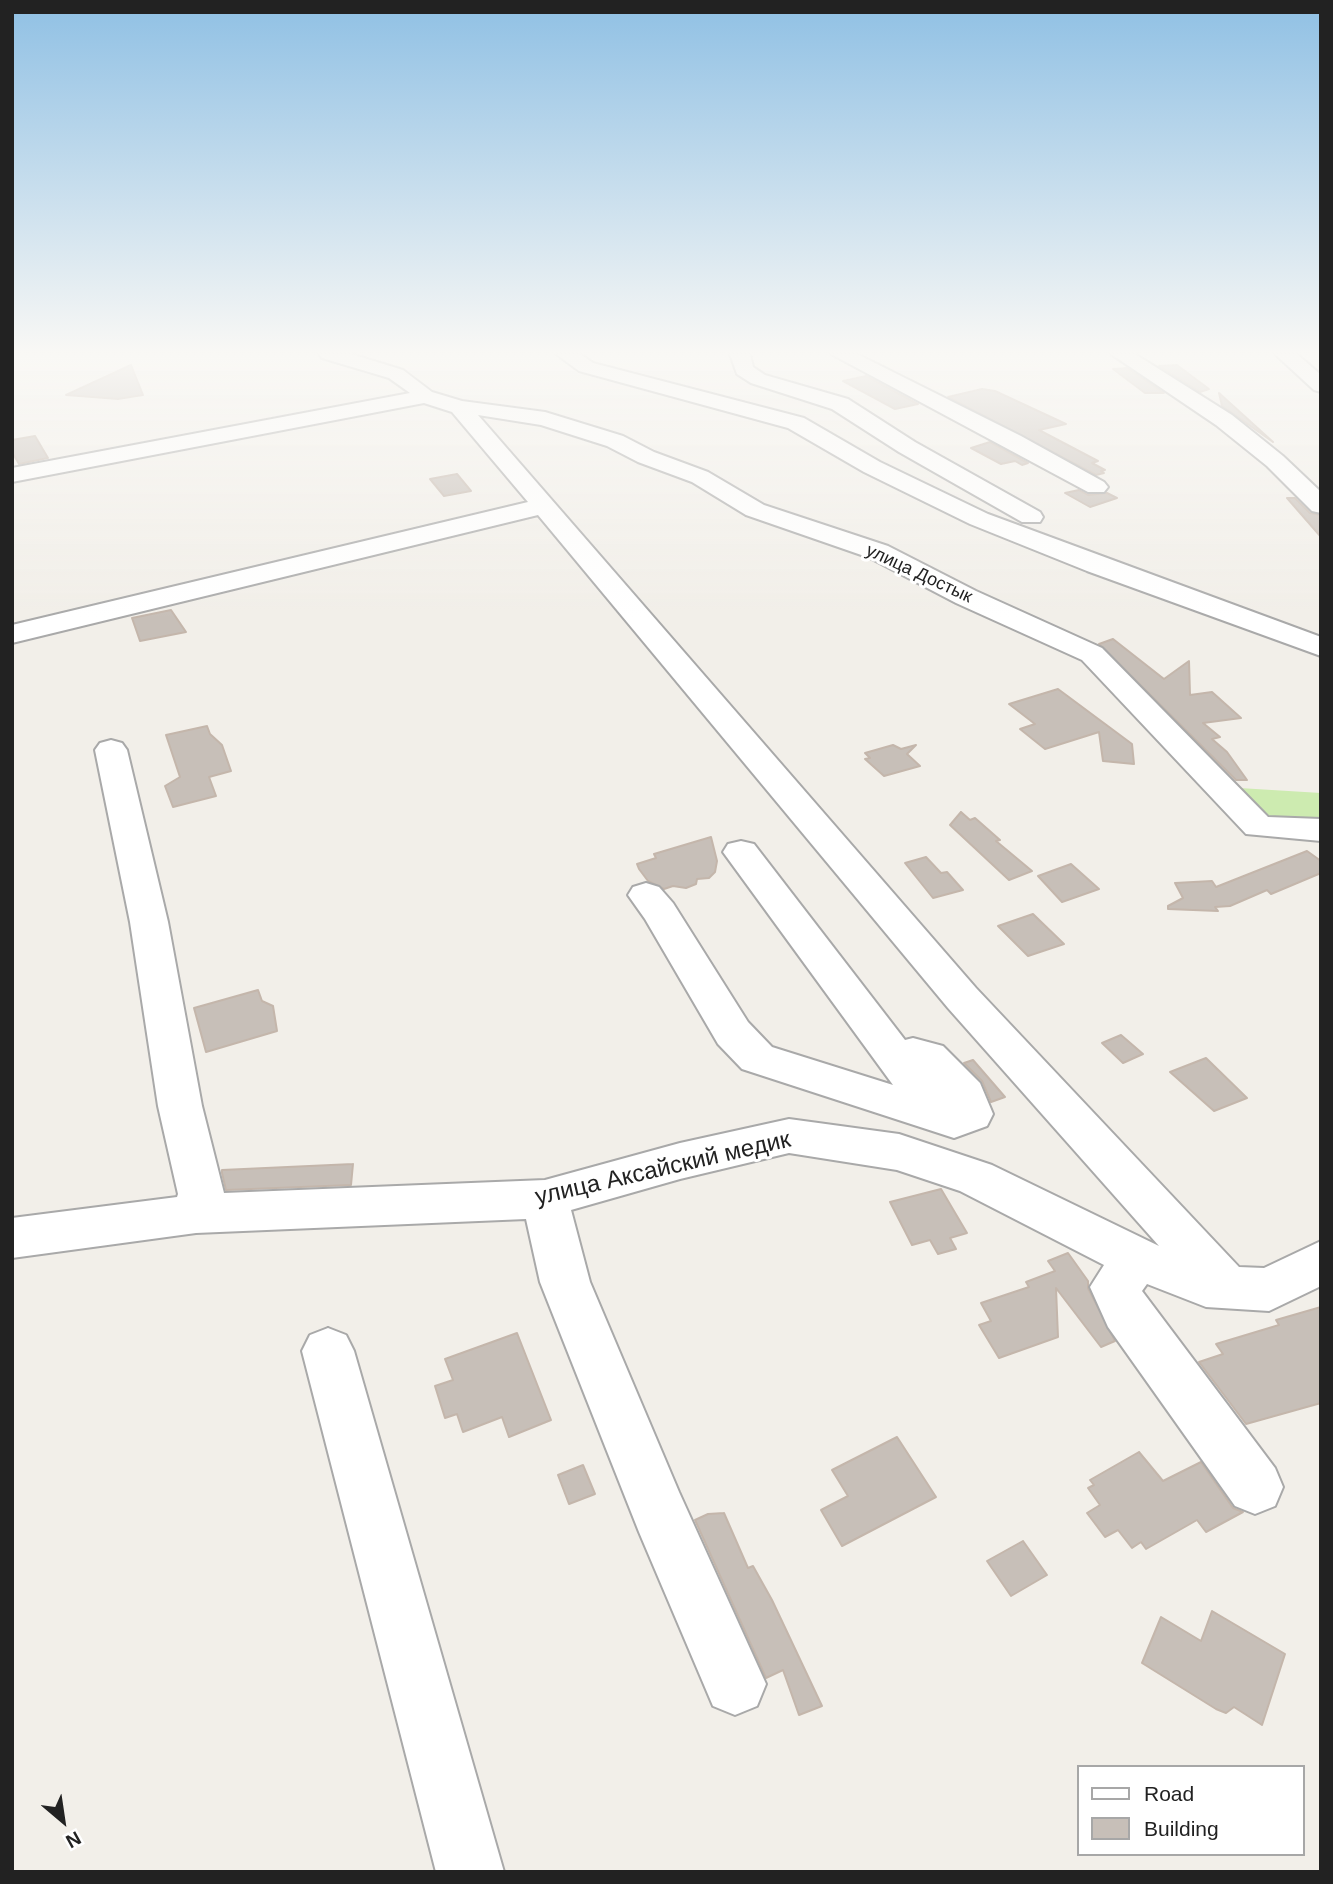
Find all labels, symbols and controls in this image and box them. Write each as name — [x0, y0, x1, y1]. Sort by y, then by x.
street label: улица Достык — [862, 540, 976, 608]
street label: улица Аксайский медик — [532, 1126, 794, 1212]
legend — [1078, 1765, 1305, 1856]
text: Road — [1144, 1782, 1194, 1805]
north arrow — [28, 1786, 98, 1856]
text: Building — [1144, 1817, 1219, 1840]
text: N — [62, 1827, 85, 1852]

